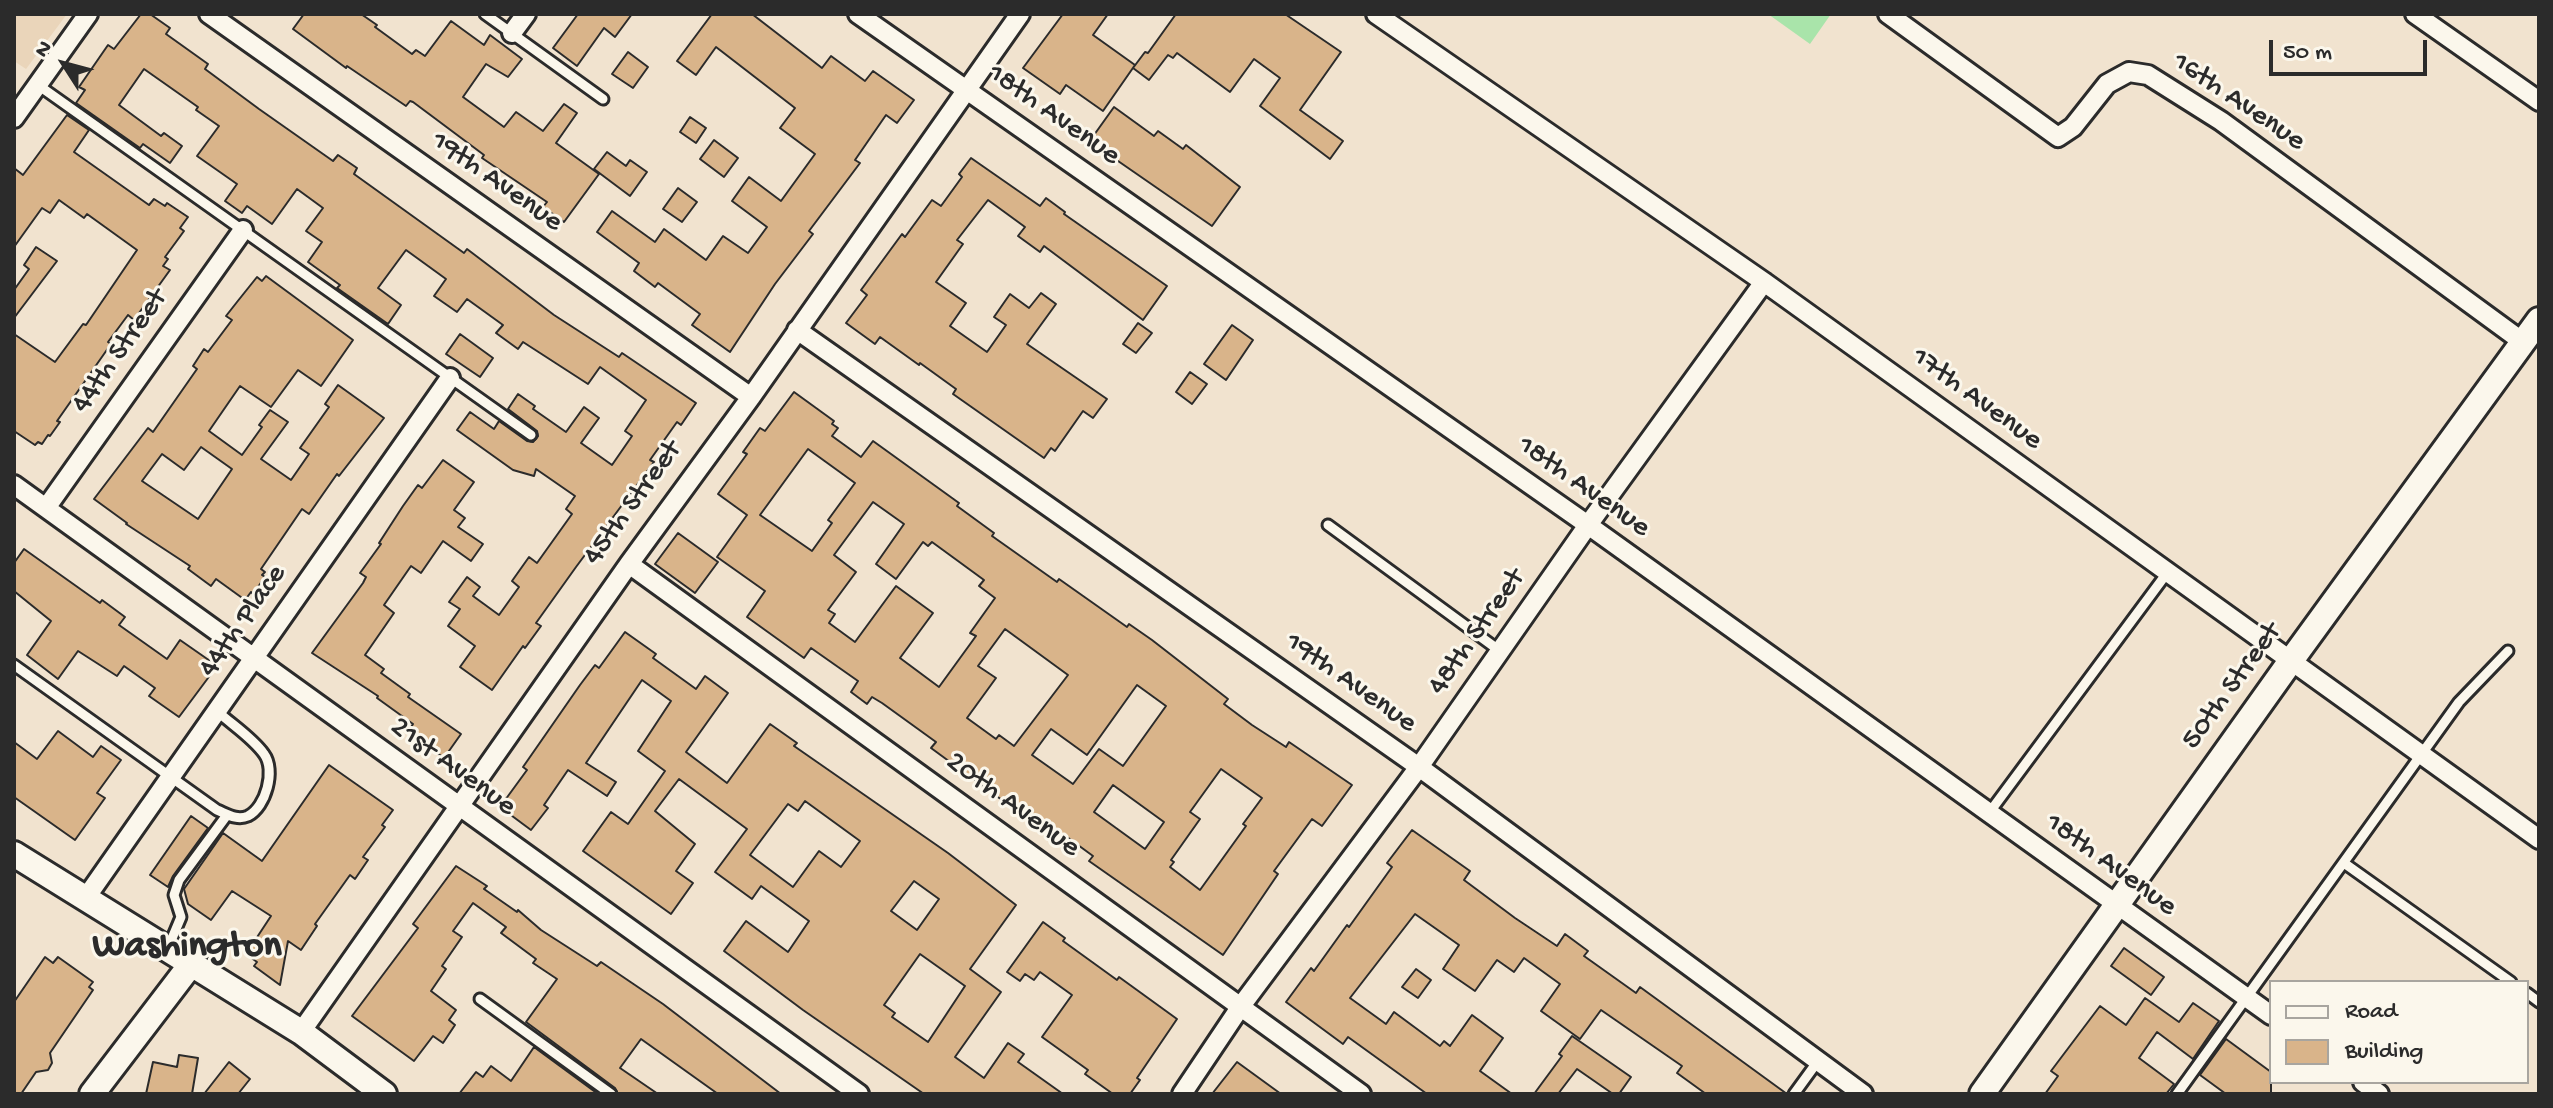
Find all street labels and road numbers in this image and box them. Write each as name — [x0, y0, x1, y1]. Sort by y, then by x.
street label: 16th Avenue — [2165, 45, 2311, 161]
street label: 18th Avenue — [980, 57, 1126, 175]
street label: 19th Avenue — [423, 124, 569, 242]
street label: 44th Street — [65, 283, 177, 421]
street label: 17th Avenue — [1903, 340, 2049, 460]
street label: 18th Avenue — [1510, 429, 1656, 547]
street label: 45th Street — [577, 435, 691, 573]
street label: 44th Place — [192, 559, 296, 685]
street label: 48th Street — [1421, 563, 1535, 703]
street label: 50th Street — [2175, 616, 2291, 758]
street label: 19th Avenue — [1277, 625, 1423, 743]
street label: 21st Avenue — [382, 710, 522, 826]
street label: 20th Avenue — [938, 745, 1086, 867]
street label: 18th Avenue — [2037, 806, 2183, 926]

